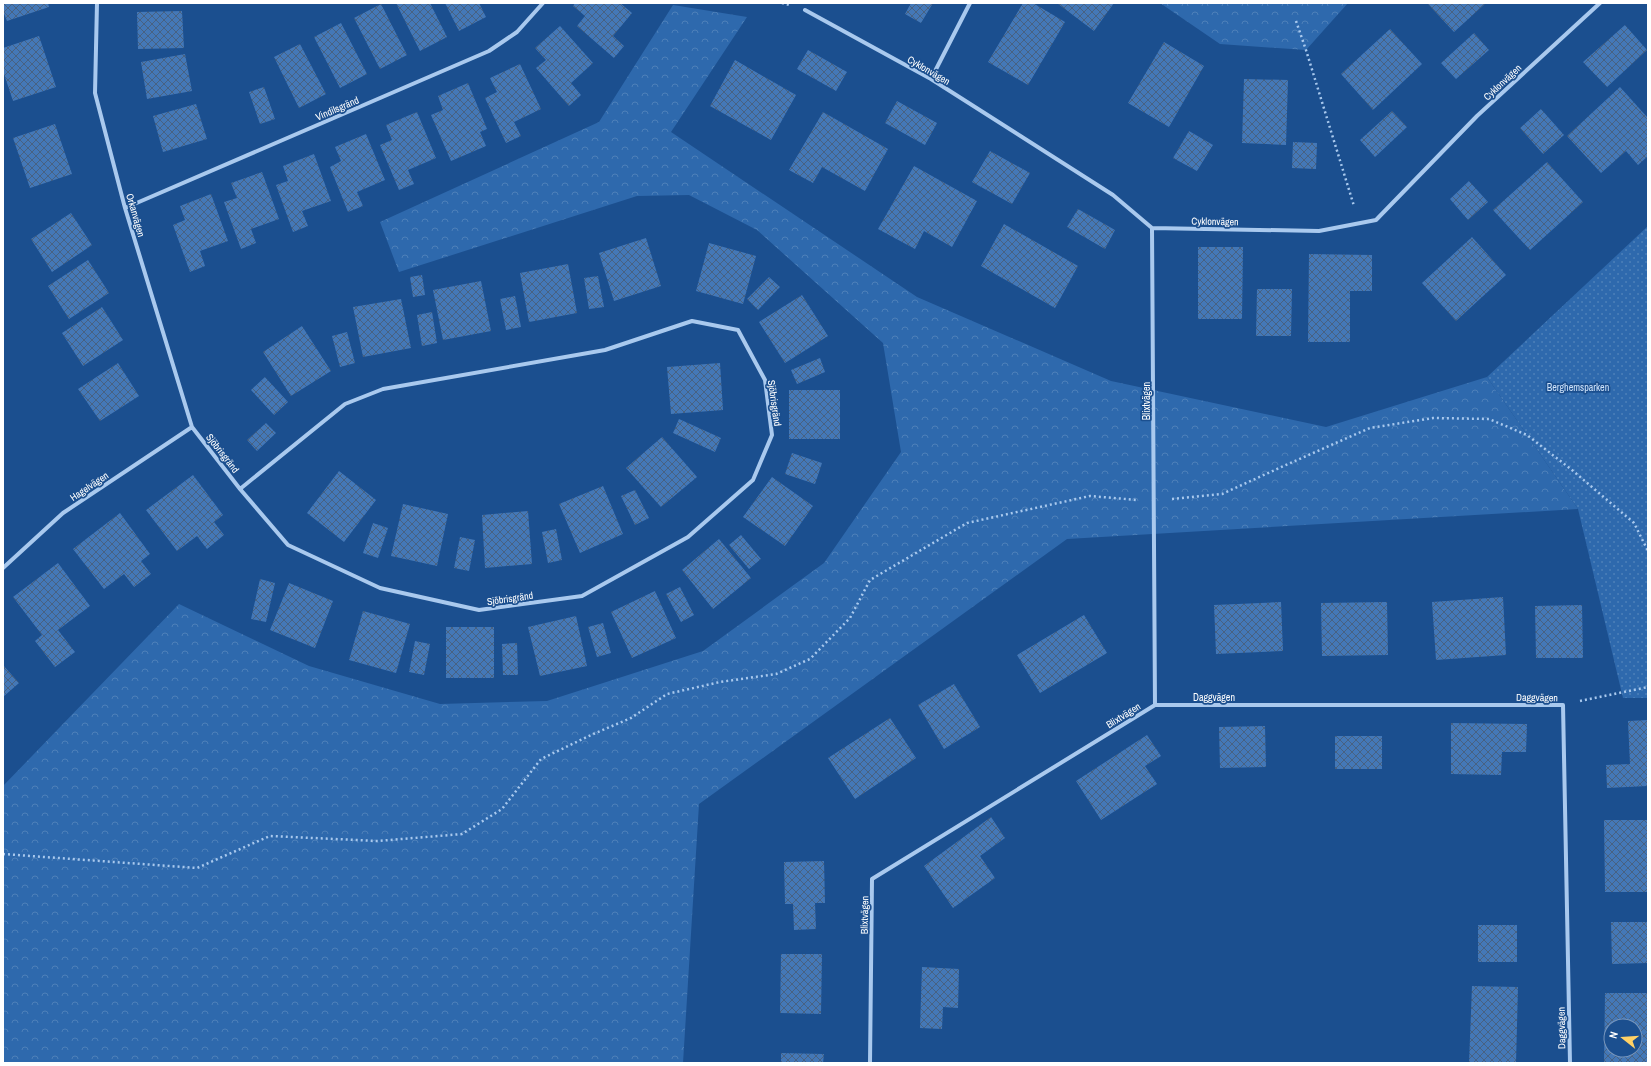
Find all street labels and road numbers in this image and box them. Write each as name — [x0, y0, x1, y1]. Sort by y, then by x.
street label: Cyklonvägen — [905, 53, 953, 88]
street label: Cyklonvägen — [1481, 61, 1524, 103]
street label: Vindilsgränd — [314, 94, 361, 123]
street label: Orkanvägen — [123, 192, 148, 238]
street label: Cyklonvägen — [1191, 215, 1239, 228]
street label: Sjöbrisgränd — [765, 379, 784, 427]
street label: Blixtvägen — [1140, 382, 1153, 420]
street label: Sjöbrisgränd — [203, 431, 242, 476]
street label: Hagelvägen — [68, 469, 111, 504]
street label: Sjöbrisgränd — [486, 589, 534, 608]
street label: Daggvägen — [1193, 691, 1235, 704]
street label: Daggvägen — [1516, 691, 1558, 704]
street label: Blixtvägen — [1104, 700, 1143, 731]
street label: Blixtvägen — [858, 896, 871, 934]
street label: Daggvägen — [1555, 1007, 1568, 1049]

